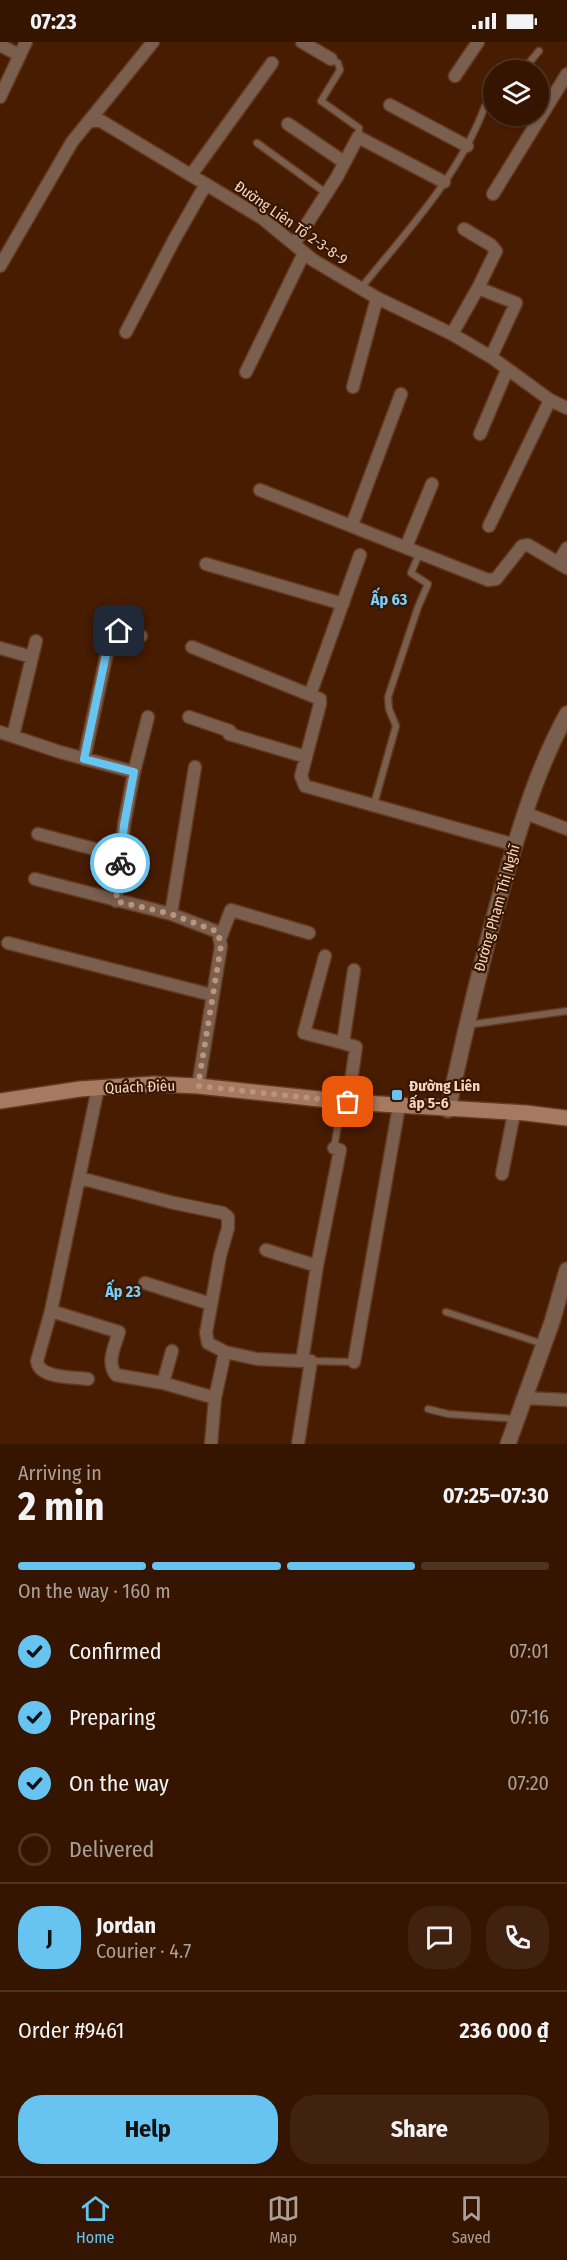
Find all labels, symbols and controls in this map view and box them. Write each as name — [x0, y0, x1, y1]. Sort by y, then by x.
text: 07:23 — [30, 8, 77, 35]
map controls — [483, 60, 549, 126]
button: layers — [483, 60, 549, 126]
street label: Đường Liên Tổ 2-3-8-9 — [231, 177, 351, 269]
district label: Ấp 63 — [370, 587, 408, 609]
pin — [93, 605, 144, 656]
icon: home — [102, 614, 135, 647]
courier — [90, 833, 150, 893]
street label: Đường Phạm Thị Nghĩ — [470, 841, 524, 974]
icon: bike — [104, 847, 137, 880]
pin — [322, 1076, 373, 1127]
street label: Quách Điêu — [105, 1077, 175, 1097]
place label: Đường Liên ấp 5-6 — [409, 1077, 480, 1112]
icon: bag — [331, 1085, 364, 1118]
marker: Đường Liên ấp 5-6 — [390, 1088, 404, 1102]
district label: Ấp 23 — [104, 1279, 141, 1301]
text: Arriving in — [18, 1461, 102, 1485]
text: 07:25–07:30 — [443, 1482, 549, 1509]
text: 2 min — [18, 1484, 104, 1530]
text: On the way · 160 m — [18, 1579, 171, 1603]
icon: check — [18, 1635, 51, 1668]
text: Confirmed — [69, 1638, 162, 1665]
text: 07:01 — [509, 1639, 549, 1663]
icon: check — [18, 1701, 51, 1734]
text: Preparing — [69, 1704, 155, 1731]
text: 07:16 — [510, 1705, 549, 1729]
icon: check — [18, 1767, 51, 1800]
text: On the way — [69, 1770, 169, 1797]
text: 07:20 — [507, 1771, 549, 1795]
text: Delivered — [69, 1836, 154, 1863]
button: chat — [408, 1906, 471, 1969]
button: phone — [486, 1906, 549, 1969]
text: Jordan — [96, 1912, 156, 1939]
text: J — [46, 1924, 53, 1951]
text: Courier · 4.7 — [96, 1939, 191, 1963]
text: Order #9461 — [18, 2017, 124, 2044]
text: 236 000 ₫ — [460, 2017, 549, 2044]
button: Help — [18, 2095, 278, 2164]
button: Share — [290, 2095, 549, 2164]
tab: Home — [76, 2192, 114, 2247]
tab: Map — [267, 2192, 300, 2247]
tab: Saved — [452, 2192, 491, 2247]

